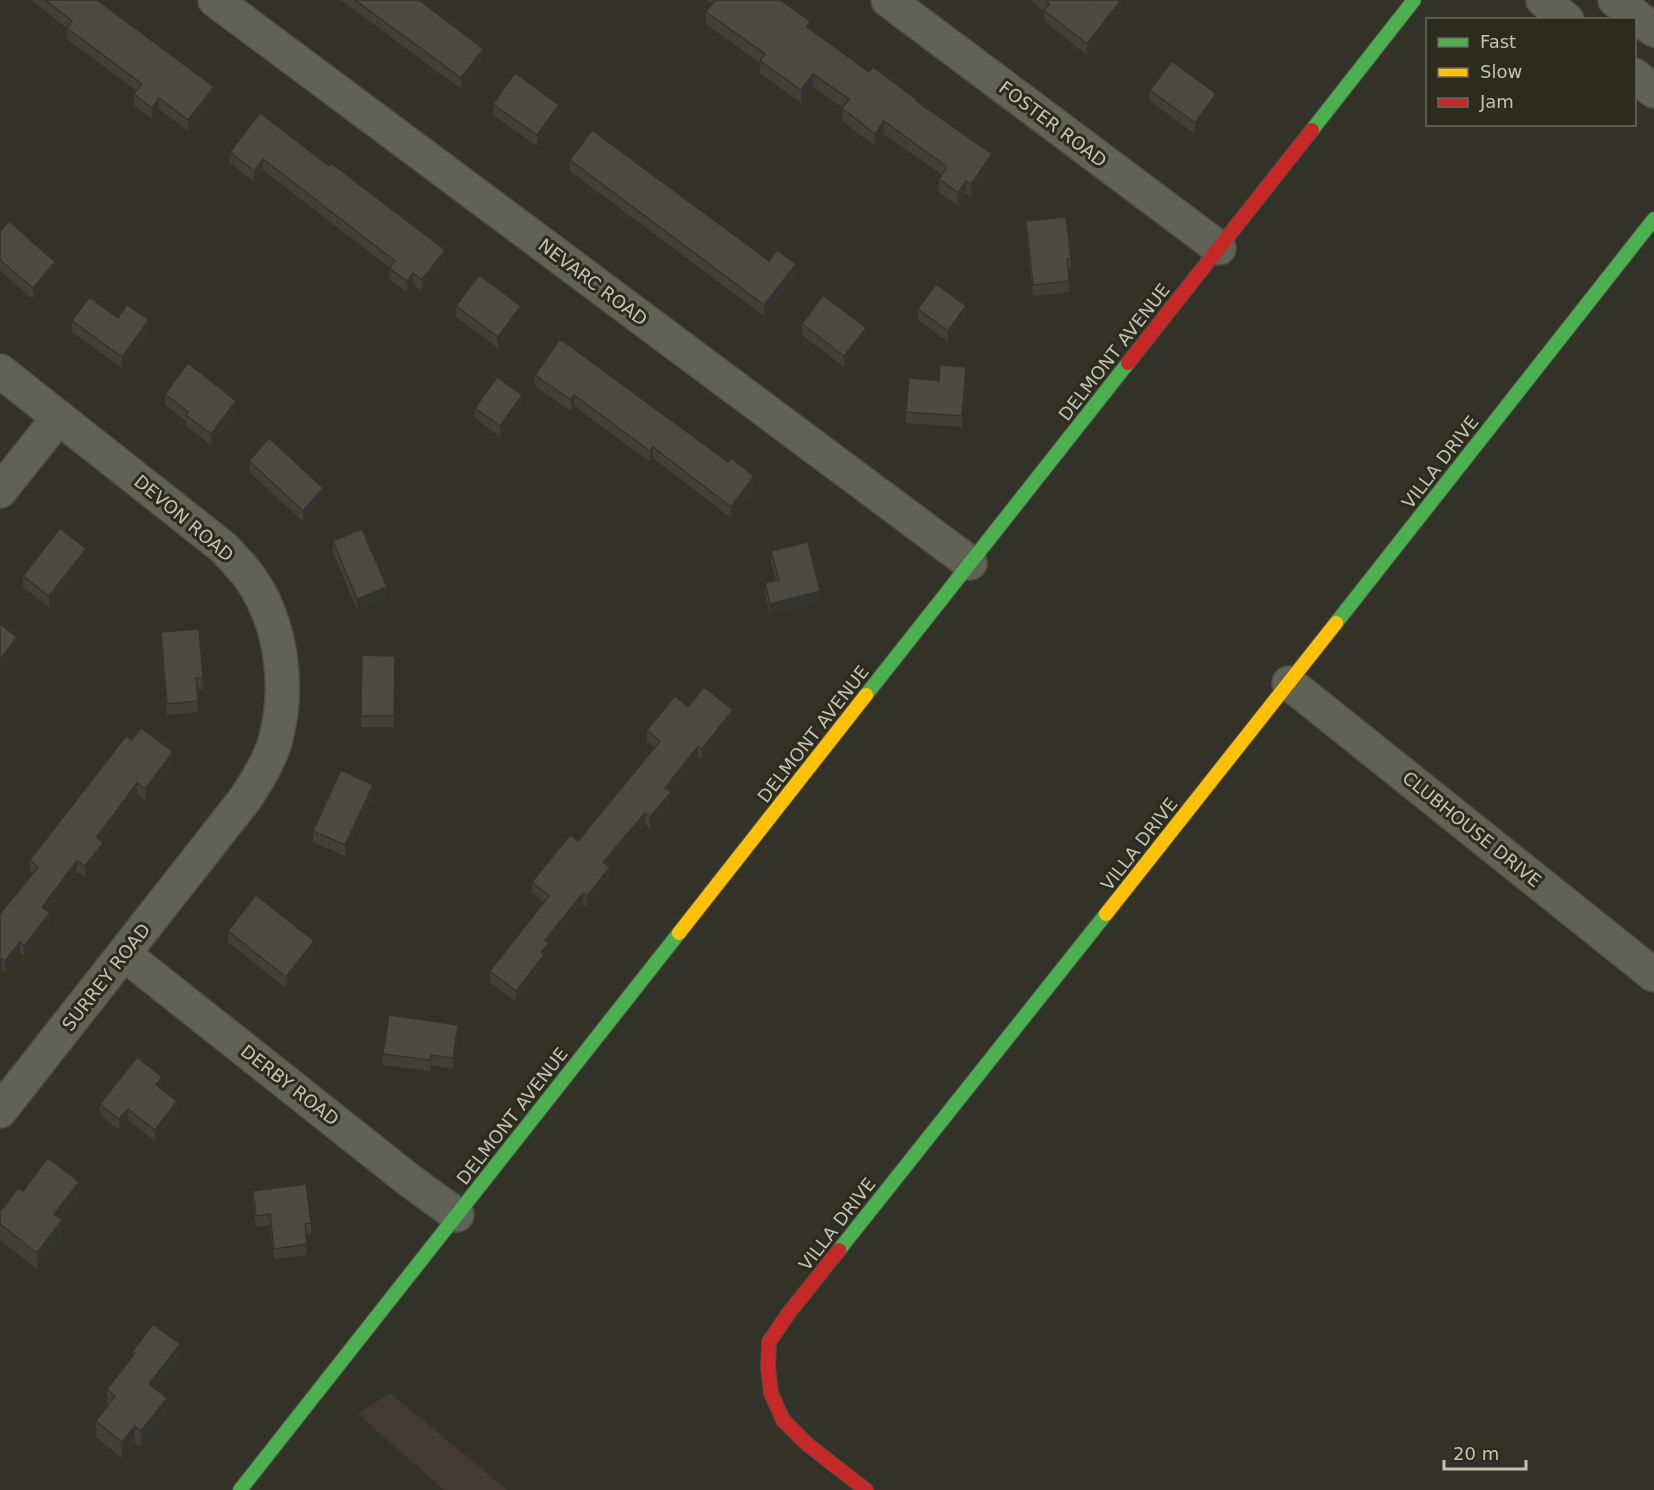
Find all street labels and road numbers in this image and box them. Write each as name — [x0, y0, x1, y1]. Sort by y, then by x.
street label: FOSTER ROAD — [995, 77, 1111, 171]
street label: NEVARC ROAD — [534, 234, 652, 330]
street label: DELMONT AVENUE — [1054, 279, 1174, 425]
street label: VILLA DRIVE — [1397, 412, 1483, 512]
street label: DEVON ROAD — [130, 470, 238, 566]
street label: DELMONT AVENUE — [753, 661, 873, 807]
street label: CLUBHOUSE DRIVE — [1399, 767, 1545, 891]
street label: VILLA DRIVE — [1096, 794, 1182, 894]
street label: SURREY ROAD — [58, 919, 154, 1035]
street label: DERBY ROAD — [237, 1040, 343, 1130]
street label: DELMONT AVENUE — [452, 1043, 572, 1189]
street label: VILLA DRIVE — [794, 1174, 880, 1274]

